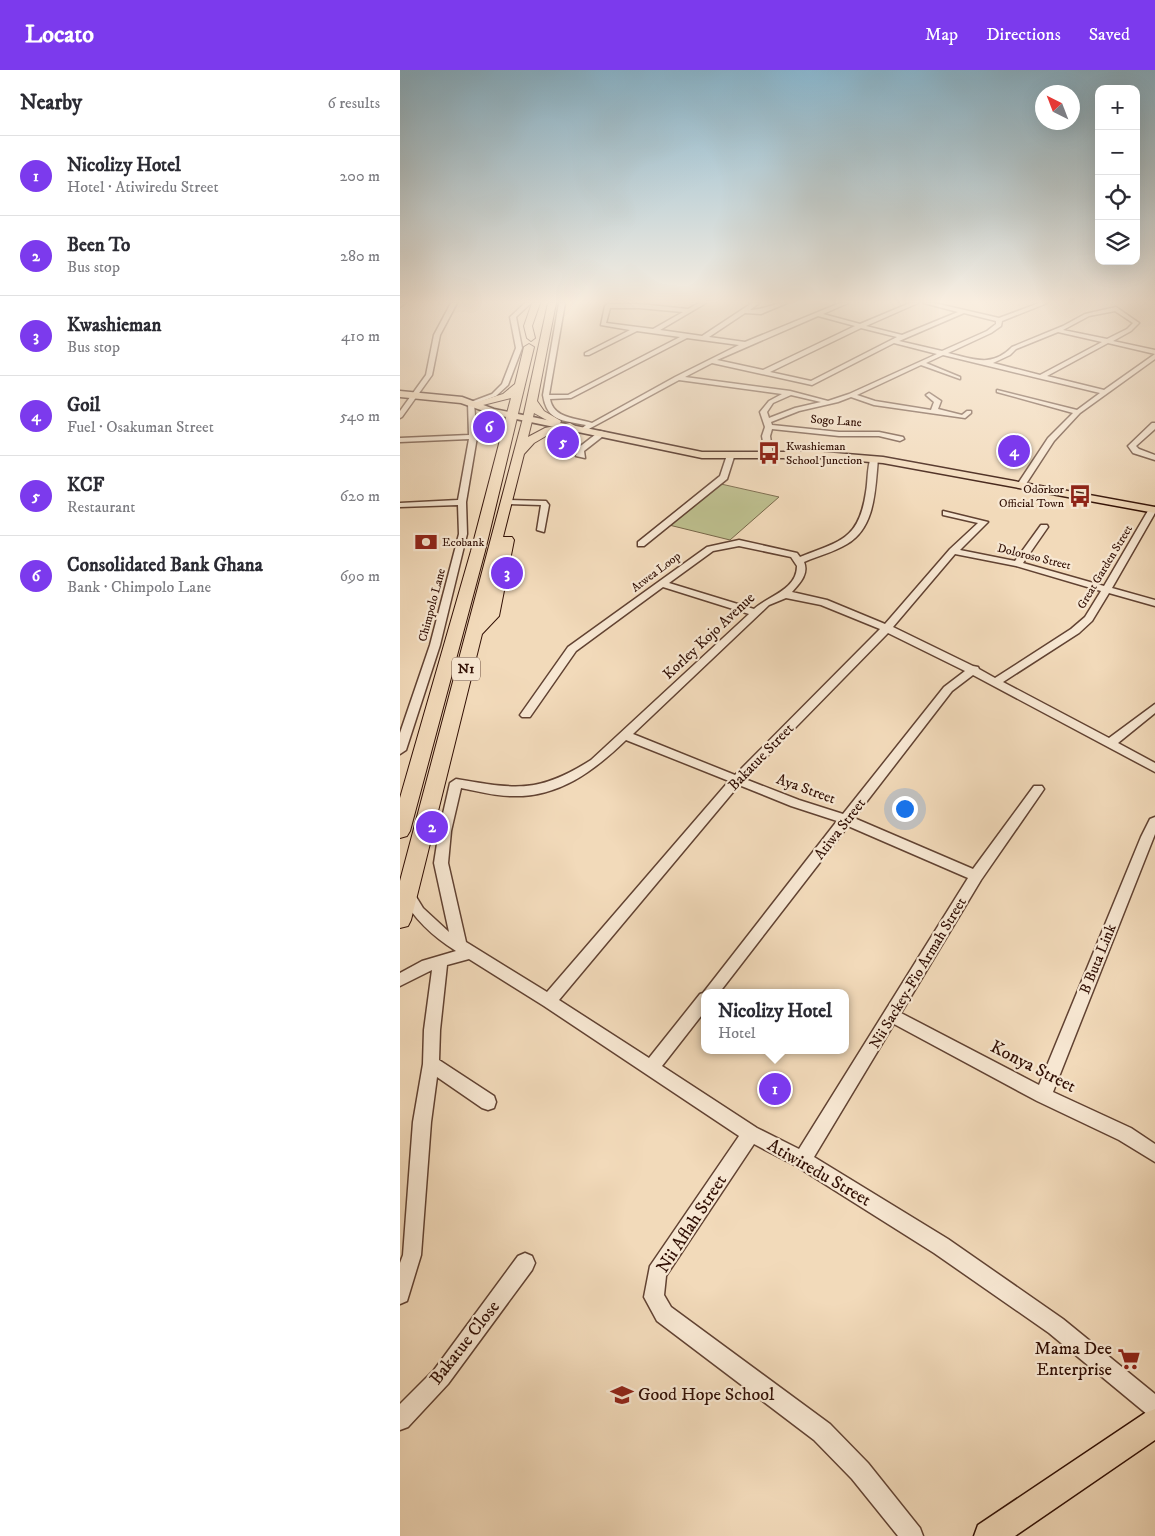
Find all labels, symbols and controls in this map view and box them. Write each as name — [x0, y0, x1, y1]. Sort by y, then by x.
text: Locato — [25, 20, 94, 50]
text: Map — [925, 24, 958, 46]
text: Directions — [986, 24, 1061, 46]
text: Saved — [1089, 24, 1130, 46]
north arrow — [1035, 85, 1080, 130]
map controls — [1095, 85, 1140, 265]
button: + — [1095, 85, 1140, 130]
text: Nearby — [20, 90, 82, 116]
text: 6 results — [327, 93, 380, 113]
button: − — [1095, 130, 1140, 175]
text: Nicolizy Hotel — [67, 154, 181, 177]
text: 1 — [33, 166, 39, 186]
text: 200 m — [339, 166, 380, 186]
button: locate — [1095, 175, 1140, 220]
text: Hotel · Atiwiredu Street — [67, 177, 219, 197]
button: layers — [1095, 220, 1140, 265]
text: Been To — [67, 234, 130, 257]
text: 2 — [32, 246, 40, 266]
text: 280 m — [340, 246, 380, 266]
text: Bus stop — [67, 257, 120, 277]
text: Kwashieman — [67, 314, 161, 337]
text: 3 — [33, 326, 39, 346]
text: 410 m — [341, 326, 380, 346]
text: Bus stop — [67, 337, 120, 357]
text: Goil — [67, 394, 100, 417]
text: 4 — [31, 406, 41, 426]
text: 540 m — [340, 406, 380, 426]
pin: 6 — [473, 408, 505, 446]
street label: Sogo Lane — [810, 412, 862, 430]
text: Fuel · Osakuman Street — [67, 417, 214, 437]
pin: 5 — [547, 423, 579, 461]
pin: 4 — [998, 432, 1030, 470]
place label: Kwashieman School Junction — [786, 439, 863, 468]
bus stop icon: Kwashieman School Junction — [756, 440, 782, 466]
text: KCF — [67, 474, 104, 497]
place label: Odorkor Official Town — [999, 482, 1065, 511]
bus stop icon: Odorkor Official Town — [1067, 483, 1093, 509]
text: 5 — [32, 486, 40, 506]
text: 620 m — [340, 486, 380, 506]
text: Restaurant — [67, 497, 135, 517]
street label: Great Garden Street — [1074, 522, 1136, 612]
bank icon: Ecobank — [413, 529, 439, 555]
place label: Ecobank — [442, 535, 484, 550]
street label: Doloroso Street — [996, 541, 1072, 573]
street label: Atwea Loop — [628, 549, 684, 595]
text: Consolidated Bank Ghana — [67, 554, 263, 577]
pin: 3 — [491, 554, 523, 592]
text: 6 — [32, 566, 40, 586]
text: 690 m — [340, 566, 380, 586]
street label: Chimpolo Lane — [415, 567, 449, 643]
text: Bank · Chimpolo Lane — [67, 577, 211, 597]
street label: Korley Kojo Avenue — [659, 588, 759, 684]
road number: N1 — [452, 658, 480, 680]
street label: Bakatue Street — [724, 719, 798, 795]
street label: Aya Street — [774, 770, 838, 808]
street label: Atiwa Street — [810, 794, 870, 864]
your location — [892, 796, 918, 822]
pin: 2 — [416, 808, 448, 846]
street label: Nii Sackey-Fio Armah Street — [865, 894, 971, 1052]
street label: B Buta Link — [1075, 921, 1121, 997]
popup — [701, 989, 849, 1054]
text: Nicolizy Hotel — [718, 1000, 832, 1023]
text: Hotel — [718, 1023, 756, 1043]
street label: Konya Street — [987, 1036, 1080, 1098]
pin: 1 — [759, 1070, 791, 1108]
street label: Atiwiredu Street — [763, 1134, 875, 1212]
street label: Nii Aflah Street — [652, 1171, 732, 1277]
street label: Bakatue Close — [425, 1296, 505, 1390]
place label: Mama Dee Enterprise — [1035, 1338, 1112, 1381]
supermarket icon: Mama Dee Enterprise — [1116, 1346, 1142, 1372]
school or university icon: Good Hope School — [609, 1382, 635, 1408]
place label: Good Hope School — [638, 1384, 775, 1406]

